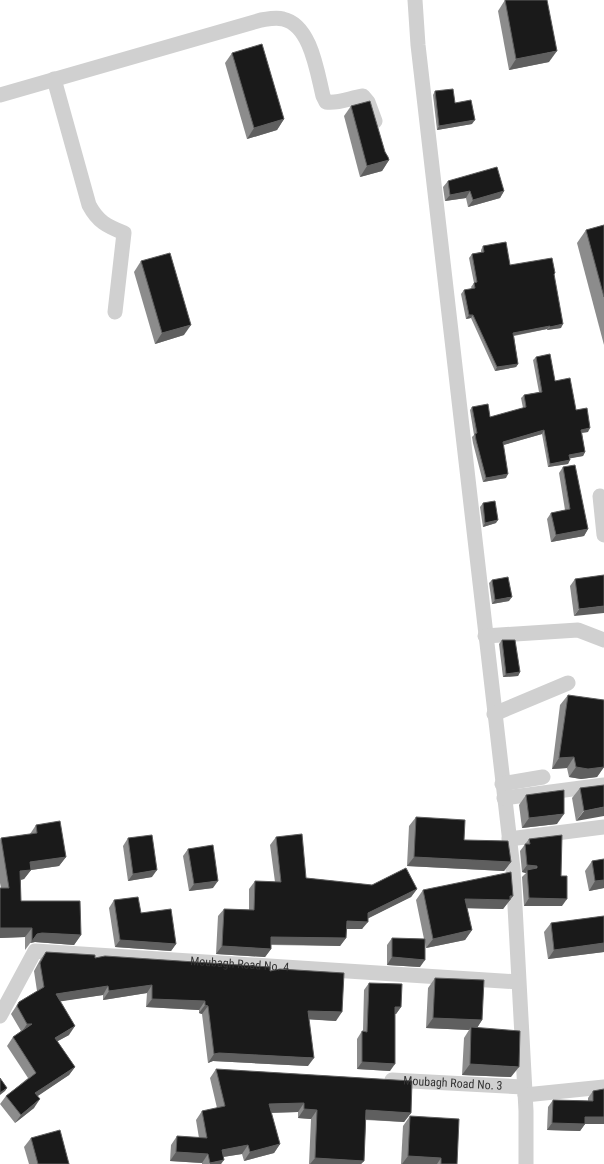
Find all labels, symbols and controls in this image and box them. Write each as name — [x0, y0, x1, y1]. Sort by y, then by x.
street label: Moubagh Road No. 4 — [190, 954, 290, 974]
street label: Moubagh Road No. 3 — [403, 1074, 503, 1093]

